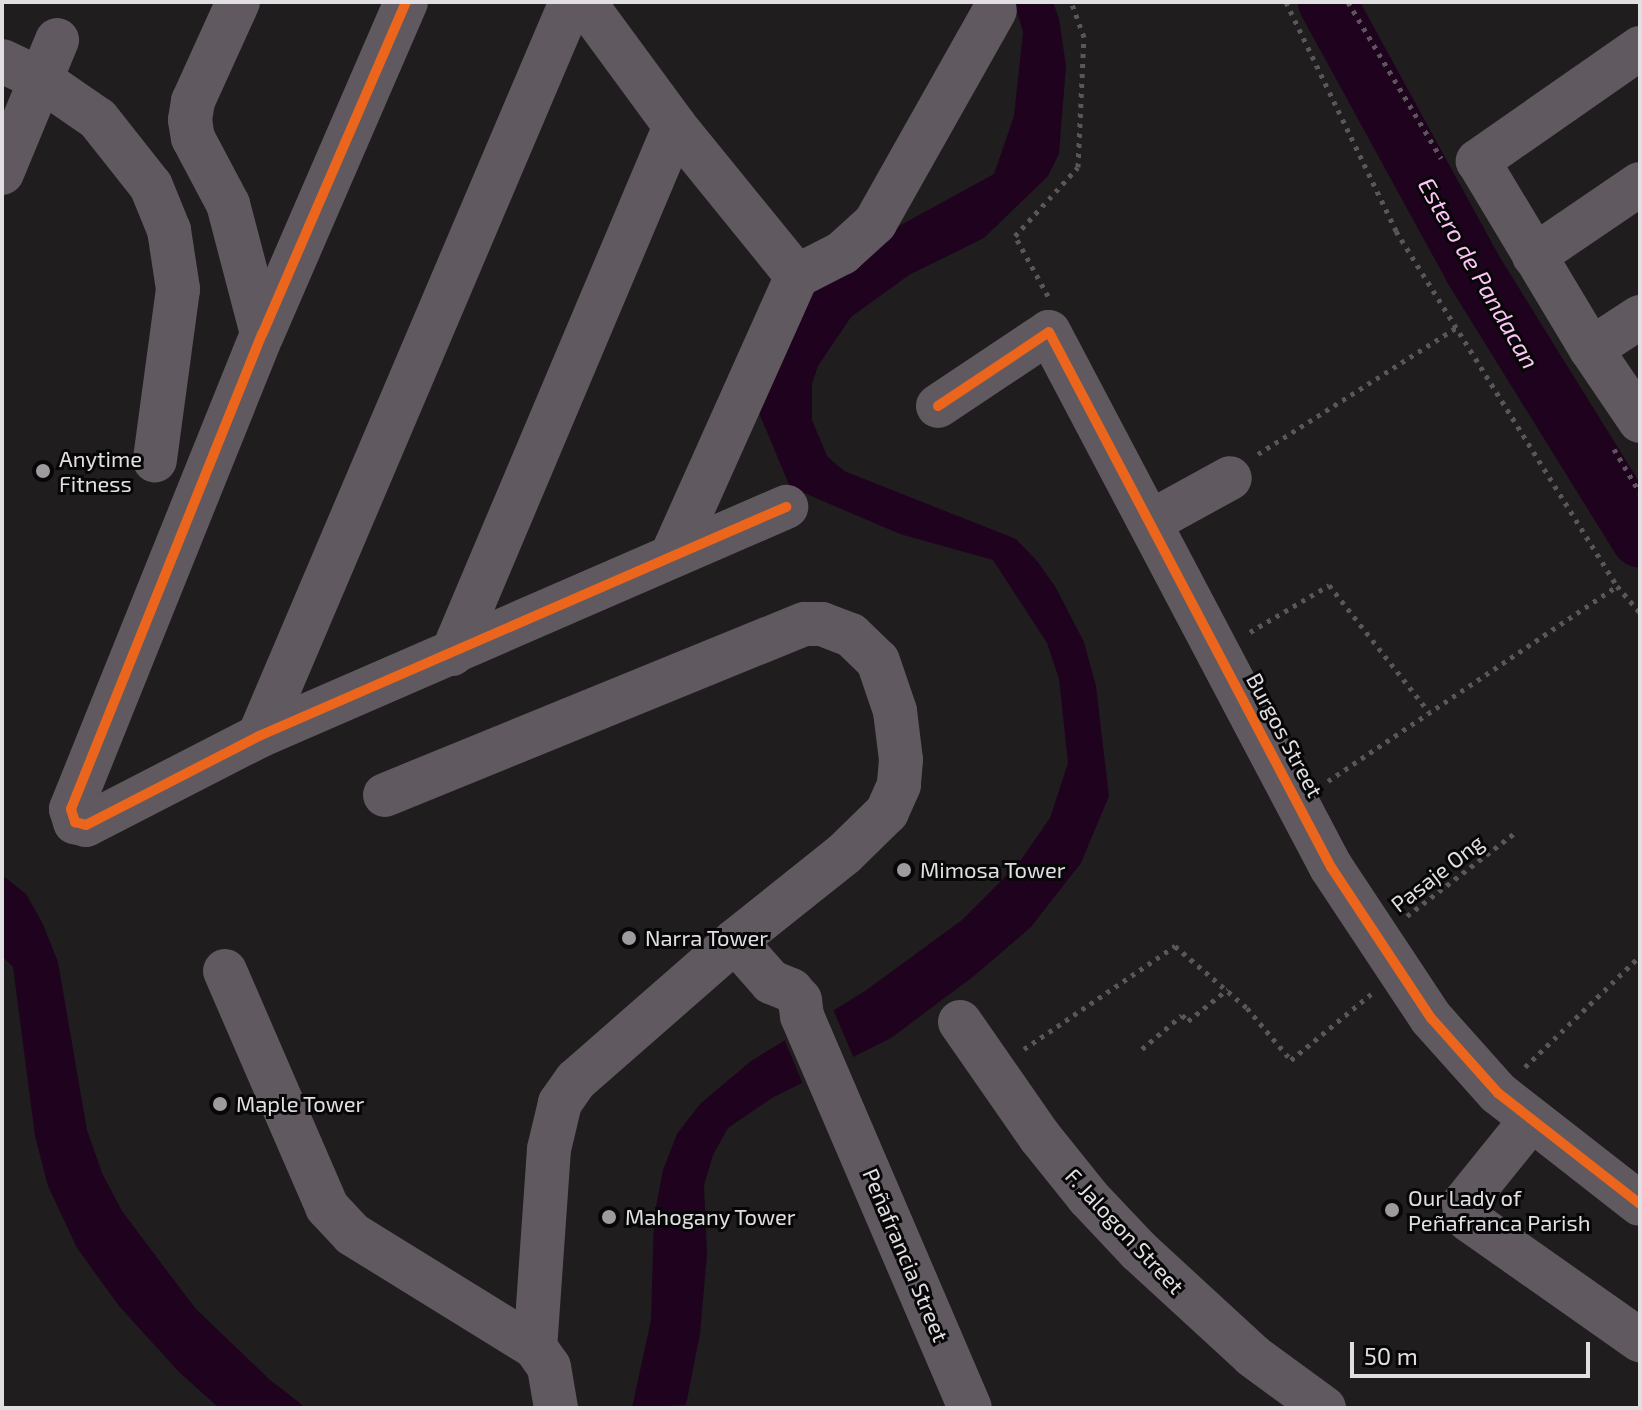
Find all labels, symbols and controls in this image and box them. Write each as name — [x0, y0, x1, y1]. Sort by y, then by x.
water label: Estero de Pandacan — [1413, 172, 1545, 374]
place label: Anytime Fitness — [59, 445, 142, 496]
marker: Anytime Fitness — [34, 462, 52, 480]
street label: Burgos Street — [1241, 668, 1329, 802]
street label: Pasaje Ong — [1385, 829, 1489, 917]
place label: Mimosa Tower — [920, 857, 1066, 883]
marker: Mimosa Tower — [895, 861, 913, 879]
place label: Narra Tower — [645, 925, 769, 951]
marker: Narra Tower — [620, 929, 638, 947]
place label: Maple Tower — [236, 1091, 365, 1117]
marker: Maple Tower — [211, 1095, 229, 1113]
street label: F. Jalogon Street — [1060, 1163, 1190, 1299]
street label: Peñafrancia Street — [858, 1164, 954, 1346]
place label: Our Lady of Peñafranca Parish — [1408, 1184, 1591, 1236]
marker: Our Lady of Peñafranca Parish — [1383, 1201, 1401, 1219]
place label: Mahogany Tower — [625, 1204, 797, 1230]
marker: Mahogany Tower — [600, 1208, 618, 1226]
scale bar — [1354, 1326, 1594, 1376]
text: 50 m — [1364, 1341, 1418, 1370]

